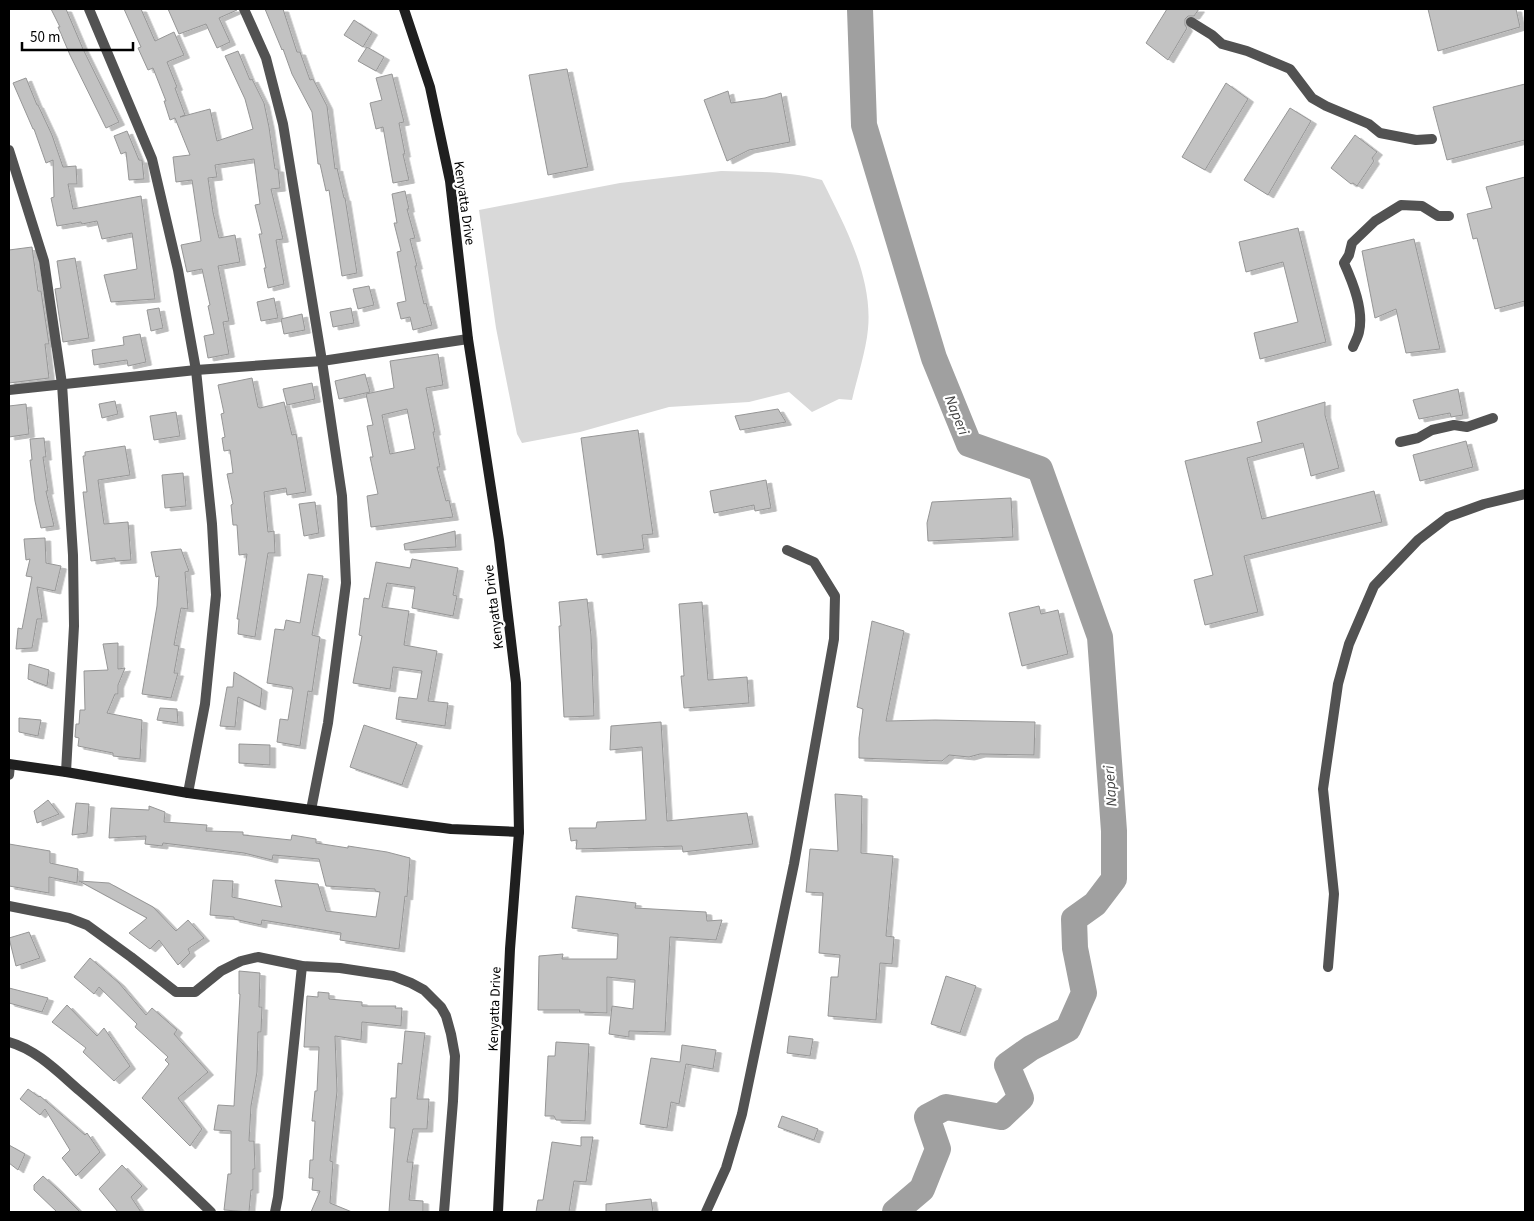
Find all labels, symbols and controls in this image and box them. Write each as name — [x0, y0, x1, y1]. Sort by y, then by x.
scale bar — [22, 20, 134, 52]
text: 50 m — [30, 27, 60, 48]
street label: Kenyatta Drive — [448, 160, 480, 247]
water label: Naperi — [939, 392, 974, 439]
street label: Kenyatta Drive — [479, 564, 509, 650]
water label: Naperi — [1099, 764, 1122, 807]
street label: Kenyatta Drive — [484, 966, 506, 1052]

